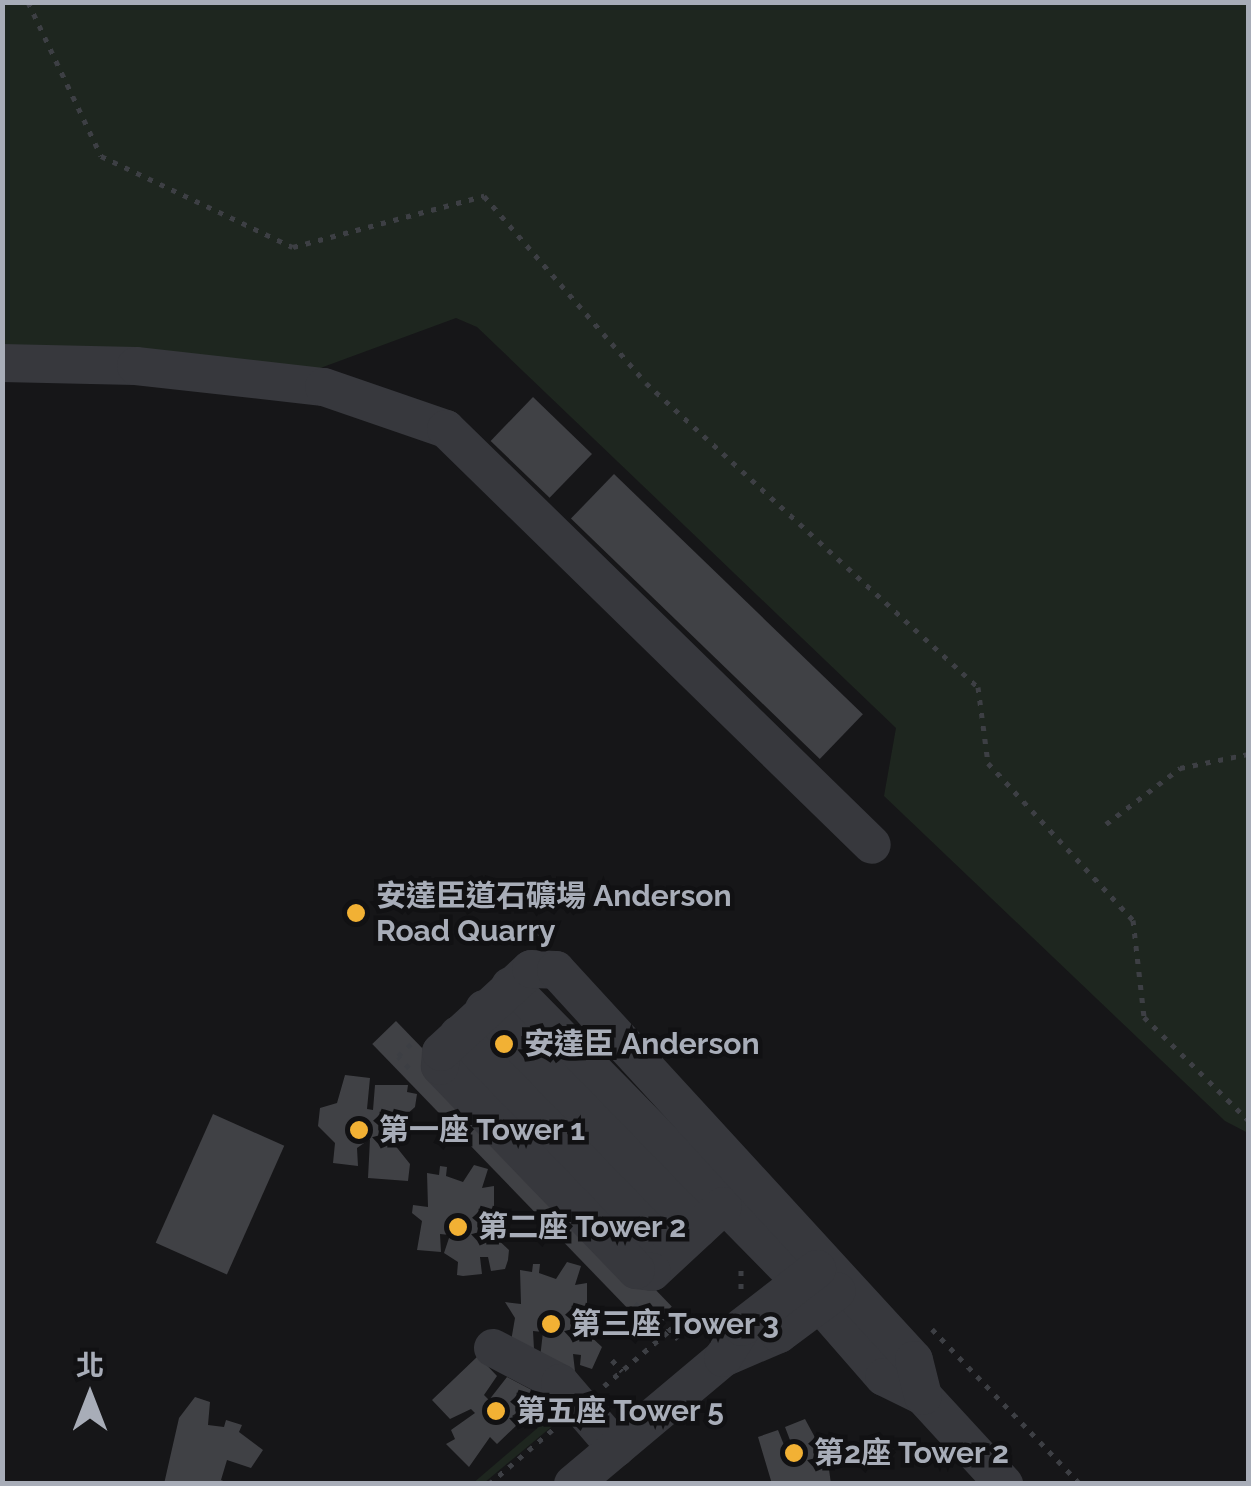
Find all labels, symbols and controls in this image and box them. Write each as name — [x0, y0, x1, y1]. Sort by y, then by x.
place label: 安達臣道石礦場 Anderson Road Quarry — [376, 878, 732, 948]
marker: 安達臣道石礦場 Anderson Road Quarry — [345, 902, 367, 924]
place label: 安達臣 Anderson — [524, 1026, 760, 1062]
marker: 安達臣 Anderson — [493, 1033, 515, 1055]
place label: 第一座 Tower 1 — [379, 1112, 586, 1148]
marker: 第一座 Tower 1 — [348, 1119, 370, 1141]
place label: 第二座 Tower 2 — [478, 1209, 687, 1245]
marker: 第二座 Tower 2 — [447, 1216, 469, 1238]
place label: 第三座 Tower 3 — [571, 1306, 780, 1342]
marker: 第三座 Tower 3 — [540, 1313, 562, 1335]
north arrow — [40, 1346, 140, 1446]
text: 北 — [76, 1349, 104, 1382]
place label: 第五座 Tower 5 — [516, 1393, 724, 1429]
marker: 第五座 Tower 5 — [485, 1400, 507, 1422]
place label: 第2座 Tower 2 — [814, 1435, 1010, 1471]
marker: 第2座 Tower 2 — [783, 1442, 805, 1464]

